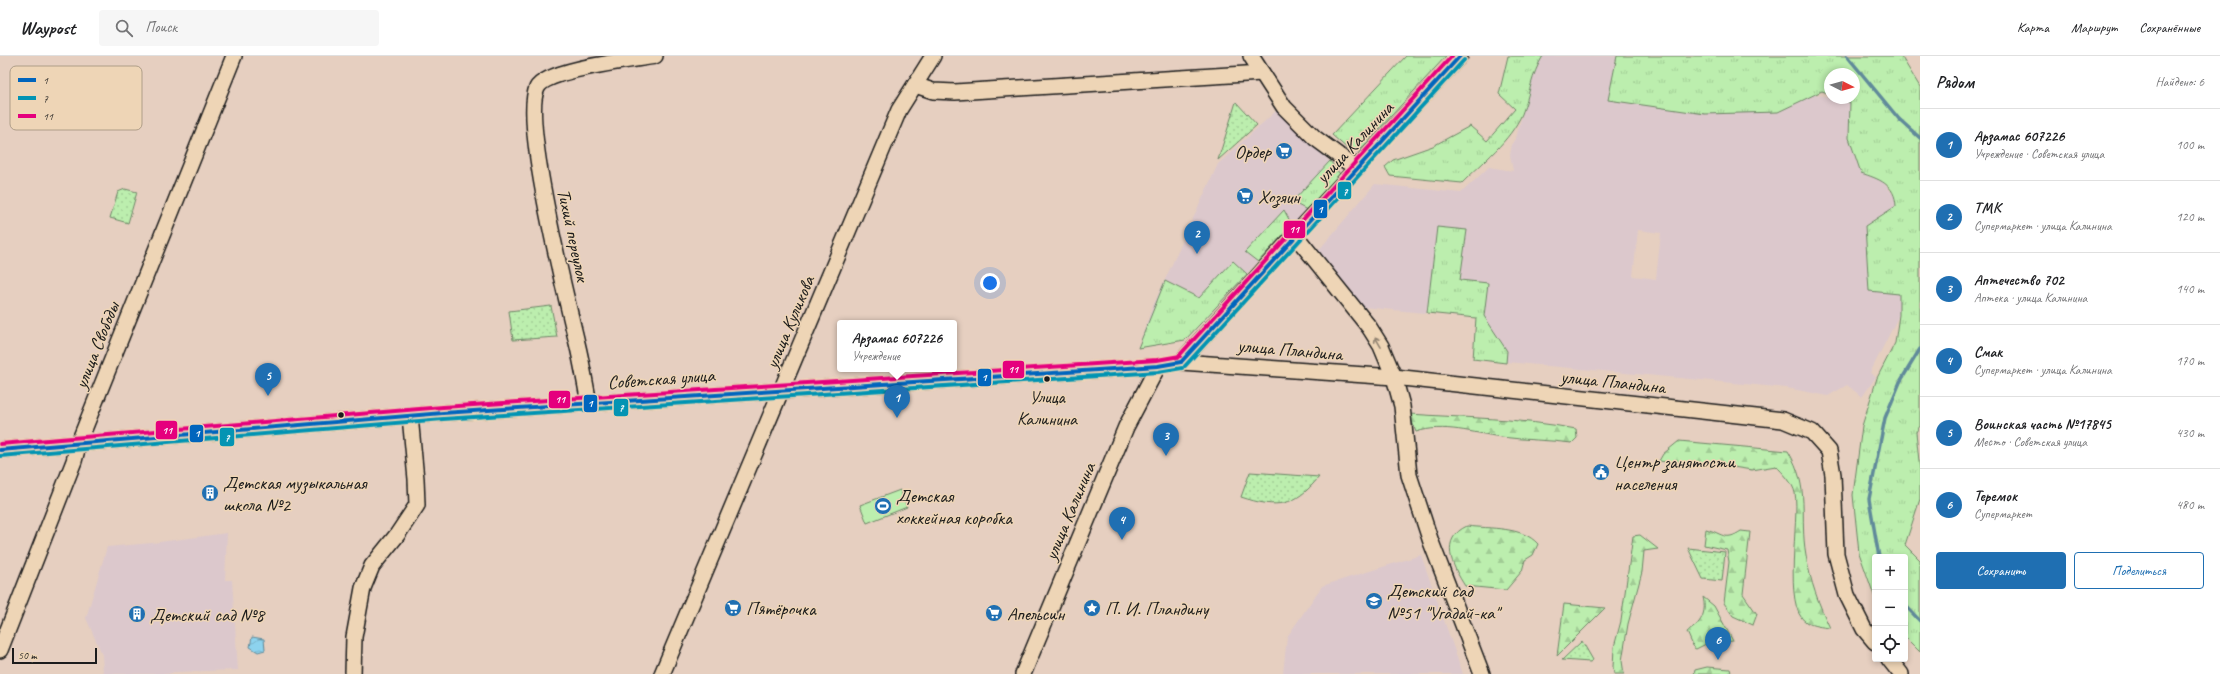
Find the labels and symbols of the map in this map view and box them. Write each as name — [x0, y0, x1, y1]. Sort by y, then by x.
legend — [10, 66, 142, 130]
north arrow — [1824, 68, 1860, 104]
text: 1 — [43, 73, 49, 87]
text: 7 — [43, 91, 49, 105]
street label: улица Калинина — [1310, 95, 1400, 190]
text: 11 — [43, 109, 54, 123]
place label: Ордер — [1235, 140, 1273, 164]
supermarket icon: Ордер — [1274, 141, 1294, 161]
line badge: 7 — [1337, 181, 1352, 200]
text: 7 — [1343, 184, 1349, 198]
place label: Хозяин — [1258, 185, 1301, 209]
supermarket icon: Хозяин — [1235, 186, 1255, 206]
street label: Тихий переулок — [552, 187, 595, 286]
line badge: 1 — [1313, 199, 1328, 219]
text: 1 — [1318, 202, 1324, 216]
line badge: 11 — [1283, 220, 1306, 239]
pin: 2 — [1184, 221, 1210, 254]
text: 11 — [1289, 222, 1300, 236]
street label: улица Куликова — [759, 271, 821, 373]
your location — [980, 273, 1000, 293]
street label: улица Свободы — [68, 297, 126, 393]
street label: улица Пландина — [1236, 333, 1345, 367]
one-way arrow — [1374, 336, 1382, 348]
line badge: 11 — [1002, 360, 1025, 379]
text: 11 — [1008, 362, 1019, 376]
pin: 5 — [255, 363, 281, 396]
street label: Советская улица — [607, 363, 717, 395]
street label: улица Пландина — [1558, 364, 1669, 400]
line badge: 1 — [977, 368, 992, 387]
text: 1 — [982, 370, 988, 384]
marker: Улица Калинина — [1042, 374, 1052, 384]
pin: 1 — [884, 385, 910, 418]
place label: Улица Калинина — [1017, 386, 1078, 430]
line badge: 11 — [548, 390, 571, 409]
text: 11 — [555, 392, 566, 406]
line badge: 1 — [583, 394, 598, 413]
text: 1 — [588, 396, 594, 410]
line badge: 7 — [613, 398, 629, 417]
text: 7 — [619, 400, 625, 414]
unlabelled marker — [336, 410, 346, 420]
line badge: 11 — [155, 420, 178, 440]
text: 11 — [162, 423, 173, 437]
pin: 3 — [1153, 423, 1179, 456]
line badge: 1 — [189, 424, 204, 443]
text: 1 — [195, 426, 201, 440]
line badge: 7 — [219, 427, 235, 447]
text: 7 — [225, 430, 231, 444]
place label: Центр занятости населения — [1614, 450, 1736, 496]
street label: улица Калинина — [1038, 457, 1102, 565]
public building icon: Центр занятости населения — [1591, 462, 1611, 482]
place label: Детская музыкальная школа №2 — [223, 471, 368, 517]
building icon: Детская музыкальная школа №2 — [200, 483, 220, 503]
place label: Детская хоккейная коробка — [896, 484, 1013, 530]
sports icon: Детская хоккейная коробка — [873, 496, 893, 516]
pin: 4 — [1109, 507, 1135, 540]
place label: Детский сад №51 "Угадай-ка" — [1387, 579, 1502, 625]
school or university icon: Детский сад №51 "Угадай-ка" — [1364, 591, 1384, 611]
place label: Пятёрочка — [746, 597, 817, 621]
place label: П. И. Пландину — [1105, 597, 1210, 621]
supermarket icon: Пятёрочка — [723, 598, 743, 618]
place icon: П. И. Пландину — [1082, 598, 1102, 618]
place label: Апельсин — [1007, 602, 1065, 626]
place label: Детский сад №8 — [150, 603, 266, 627]
supermarket icon: Апельсин — [984, 603, 1004, 623]
building icon: Детский сад №8 — [127, 604, 147, 624]
pin: 6 — [1705, 627, 1731, 660]
scale bar — [12, 646, 97, 665]

